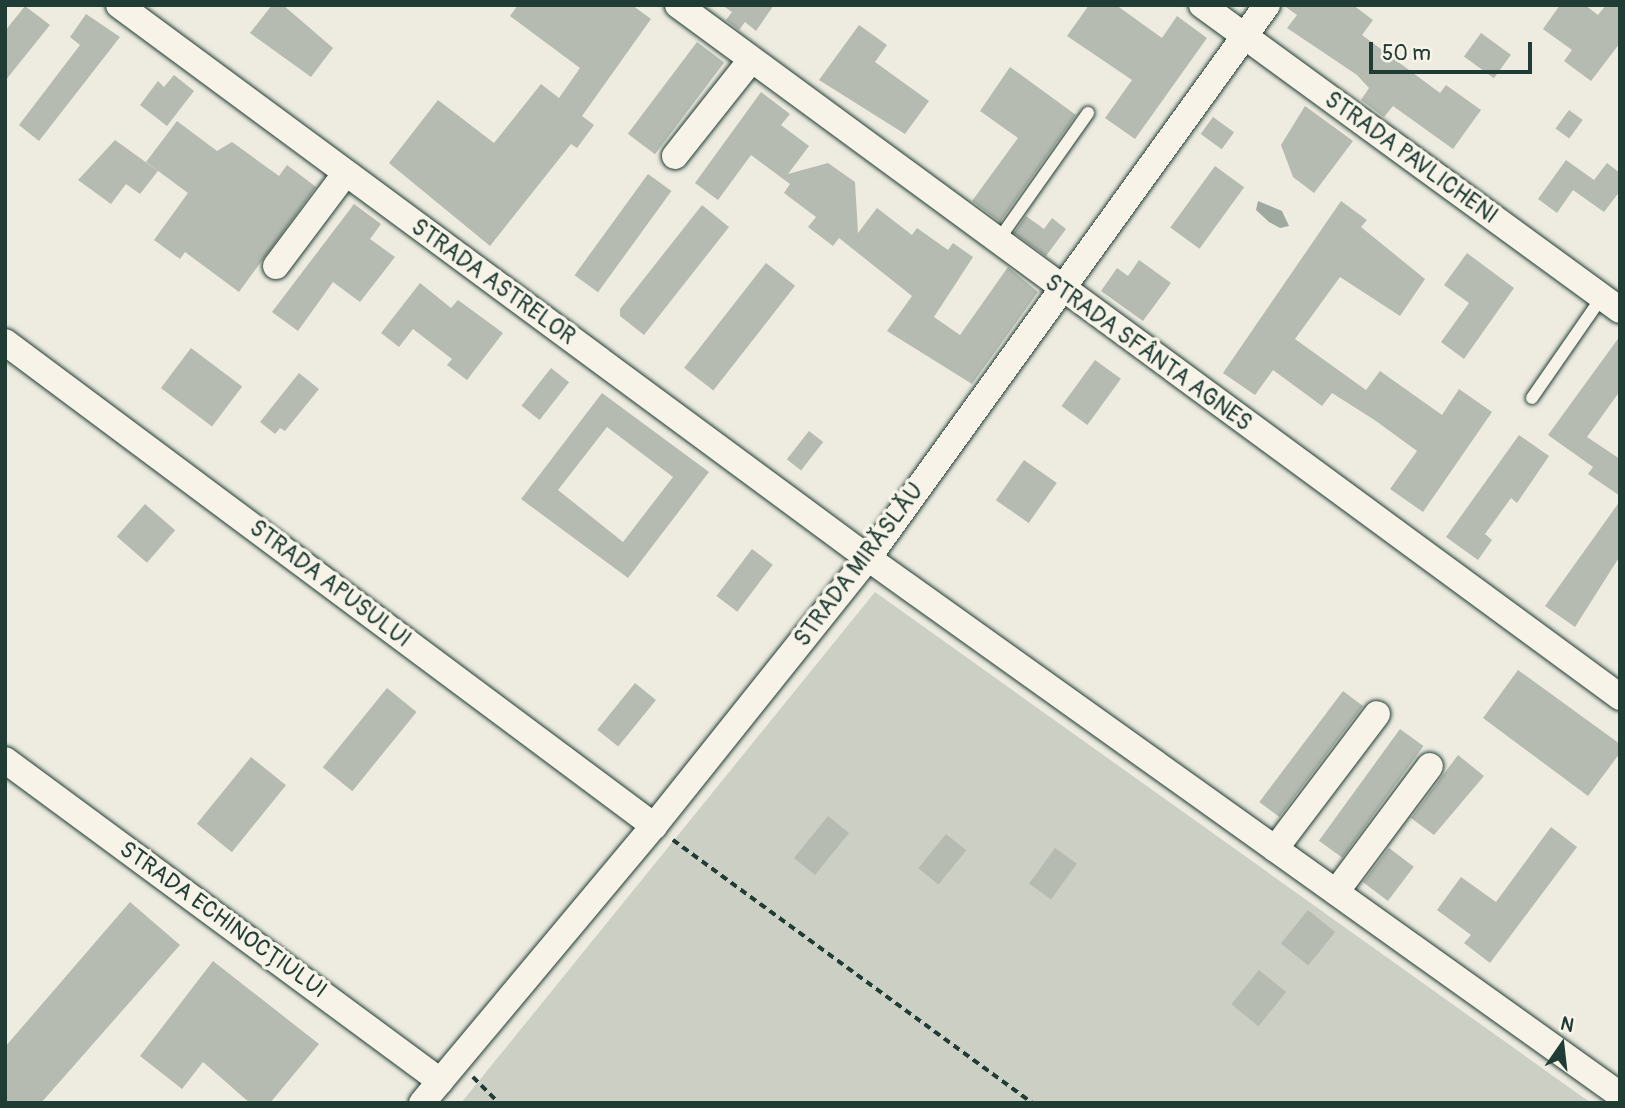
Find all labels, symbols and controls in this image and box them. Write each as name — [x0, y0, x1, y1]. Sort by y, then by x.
scale bar — [1373, 28, 1536, 72]
text: 50 m — [1382, 40, 1431, 67]
street label: STRADA PAVLICHENI — [1319, 86, 1503, 230]
street label: STRADA ASTRELOR — [406, 213, 580, 351]
street label: STRADA SFÂNTA AGNES — [1039, 269, 1257, 437]
street label: STRADA MIRĂSLĂU — [788, 478, 930, 652]
street label: STRADA APUSULUI — [244, 514, 416, 654]
street label: STRADA ECHINOCȚIULUI — [114, 835, 332, 1005]
north arrow — [1527, 1010, 1597, 1080]
text: N — [1558, 1011, 1576, 1038]

